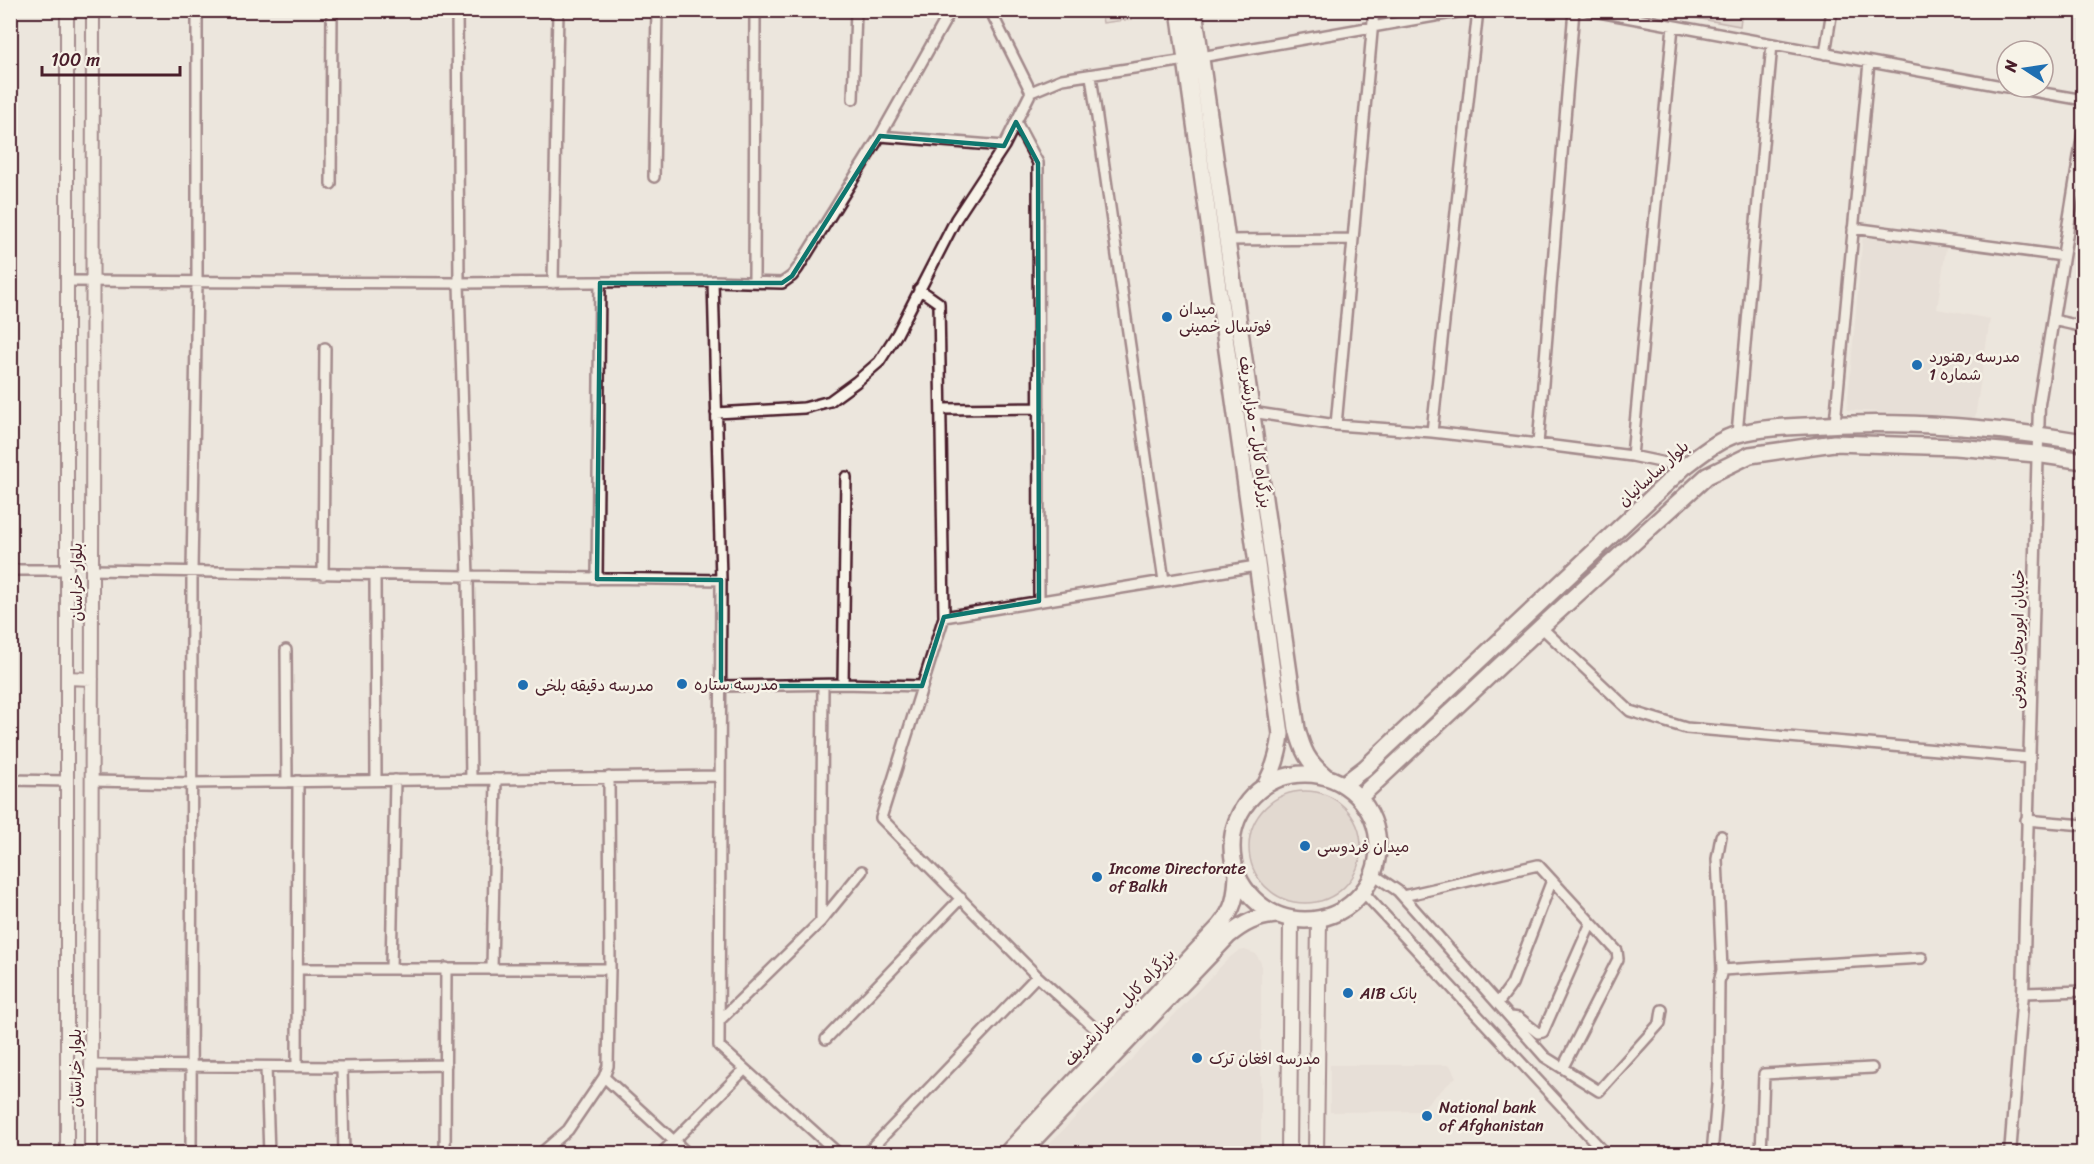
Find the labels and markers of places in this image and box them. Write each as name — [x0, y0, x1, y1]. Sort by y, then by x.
place label: میدان فوتسال خمینی — [1179, 294, 1271, 341]
marker: میدان فوتسال خمینی — [1160, 310, 1174, 324]
place label: مدرسه رهنورد شماره 1 — [1929, 342, 2020, 389]
marker: مدرسه رهنورد شماره 1 — [1910, 358, 1924, 372]
place label: مدرسه ستاره — [694, 670, 778, 699]
place label: مدرسه دقيقه بلخى — [535, 671, 654, 700]
marker: مدرسه ستاره — [675, 677, 689, 691]
marker: مدرسه دقيقه بلخى — [516, 678, 530, 692]
place label: میدان فردوسی — [1317, 832, 1409, 861]
marker: میدان فردوسی — [1298, 839, 1312, 853]
place label: Income Directorate of Balkh — [1108, 854, 1246, 901]
marker: Income Directorate of Balkh — [1090, 870, 1104, 884]
place label: AIB بانک — [1359, 979, 1417, 1008]
marker: AIB بانک — [1341, 986, 1355, 1000]
place label: مدرسه افغان ترک — [1209, 1044, 1320, 1073]
marker: مدرسه افغان ترک — [1190, 1051, 1204, 1065]
place label: National bank of Afghanistan — [1439, 1093, 1544, 1140]
marker: National bank of Afghanistan — [1420, 1109, 1434, 1123]

